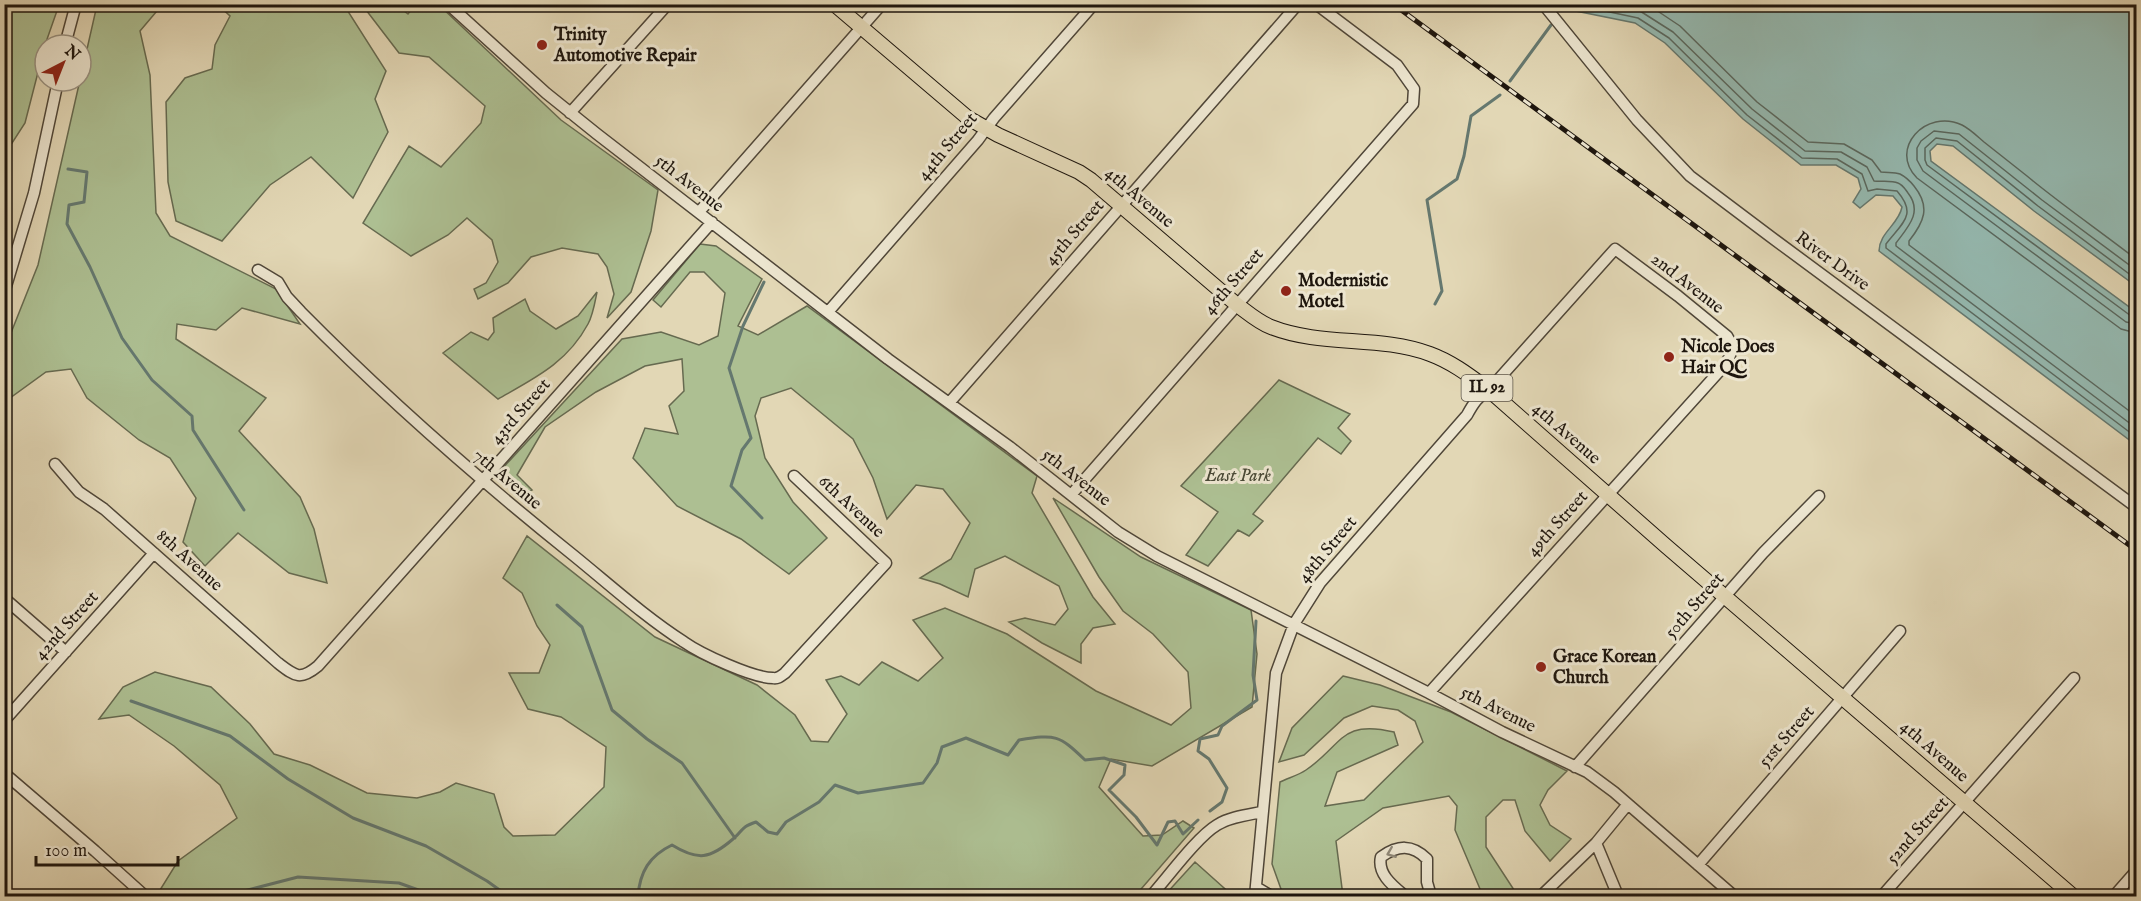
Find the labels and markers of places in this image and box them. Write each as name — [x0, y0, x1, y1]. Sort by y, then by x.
place label: Trinity Automotive Repair — [553, 24, 697, 68]
marker: Trinity Automotive Repair — [535, 38, 549, 52]
place label: Modernistic Motel — [1298, 270, 1389, 314]
marker: Modernistic Motel — [1279, 284, 1293, 298]
place label: Nicole Does Hair QC — [1680, 336, 1775, 380]
marker: Nicole Does Hair QC — [1662, 350, 1676, 364]
place label: Grace Korean Church — [1553, 646, 1657, 690]
marker: Grace Korean Church — [1534, 660, 1548, 674]

